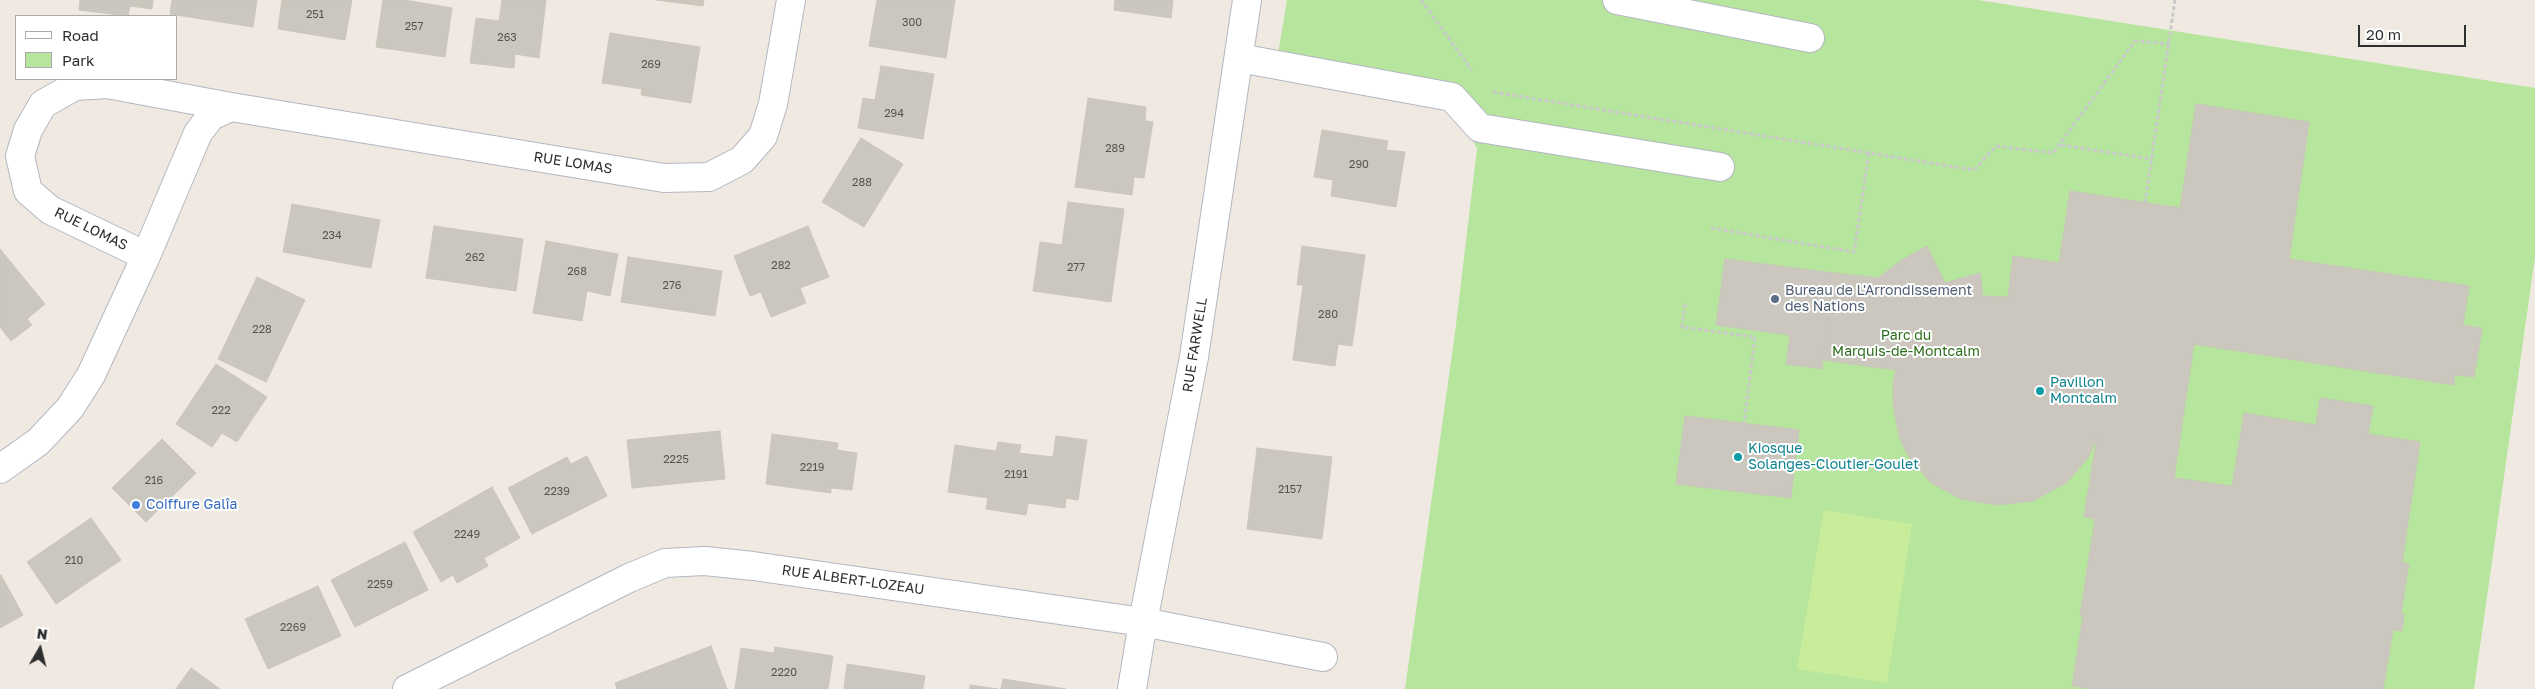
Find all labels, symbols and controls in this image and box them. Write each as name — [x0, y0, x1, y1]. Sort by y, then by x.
house number: 251 — [306, 8, 324, 22]
legend — [15, 15, 178, 80]
scale bar — [2360, 15, 2468, 47]
house number: 300 — [902, 16, 922, 30]
house number: 257 — [405, 20, 423, 34]
text: 20 m — [2366, 25, 2401, 43]
text: Road — [62, 26, 99, 44]
house number: 263 — [497, 31, 517, 45]
text: Park — [62, 51, 94, 69]
house number: 269 — [641, 58, 661, 72]
house number: 294 — [884, 107, 904, 121]
house number: 289 — [1105, 142, 1125, 156]
street label: RUE LOMAS — [532, 148, 614, 178]
house number: 290 — [1349, 158, 1369, 172]
house number: 288 — [852, 176, 872, 190]
street label: RUE LOMAS — [52, 204, 130, 254]
house number: 234 — [322, 229, 342, 243]
house number: 262 — [465, 251, 485, 265]
house number: 282 — [771, 259, 791, 273]
house number: 277 — [1067, 261, 1085, 275]
house number: 268 — [567, 265, 587, 279]
house number: 276 — [663, 279, 681, 293]
place label: Bureau de L'Arrondissement des Nations — [1785, 283, 1972, 316]
marker: Bureau de L'Arrondissement des Nations — [1769, 293, 1781, 305]
street label: RUE FARWELL — [1179, 296, 1211, 394]
house number: 280 — [1318, 308, 1338, 322]
house number: 228 — [252, 323, 272, 337]
park label: Parc du Marquis-de-Montcalm — [1832, 328, 1980, 361]
place label: Pavillon Montcalm — [2050, 375, 2117, 408]
marker: Pavillon Montcalm — [2034, 385, 2046, 397]
house number: 222 — [211, 404, 231, 418]
place label: Kiosque Solanges-Cloutier-Goulet — [1748, 441, 1919, 474]
marker: Kiosque Solanges-Cloutier-Goulet — [1732, 451, 1744, 463]
house number: 2225 — [663, 453, 689, 467]
house number: 2219 — [800, 461, 824, 475]
house number: 2191 — [1004, 468, 1028, 482]
house number: 216 — [145, 474, 163, 488]
house number: 2157 — [1278, 483, 1302, 497]
house number: 2239 — [544, 485, 570, 499]
place label: Coiffure Galîa — [146, 497, 237, 513]
marker: Coiffure Galîa — [130, 499, 142, 511]
house number: 2249 — [454, 528, 480, 542]
house number: 210 — [65, 554, 83, 568]
street label: RUE ALBERT-LOZEAU — [781, 562, 925, 598]
house number: 2259 — [367, 578, 393, 592]
house number: 2269 — [280, 621, 306, 635]
north arrow — [15, 624, 65, 674]
text: N — [36, 624, 49, 643]
house number: 2220 — [771, 666, 797, 680]

